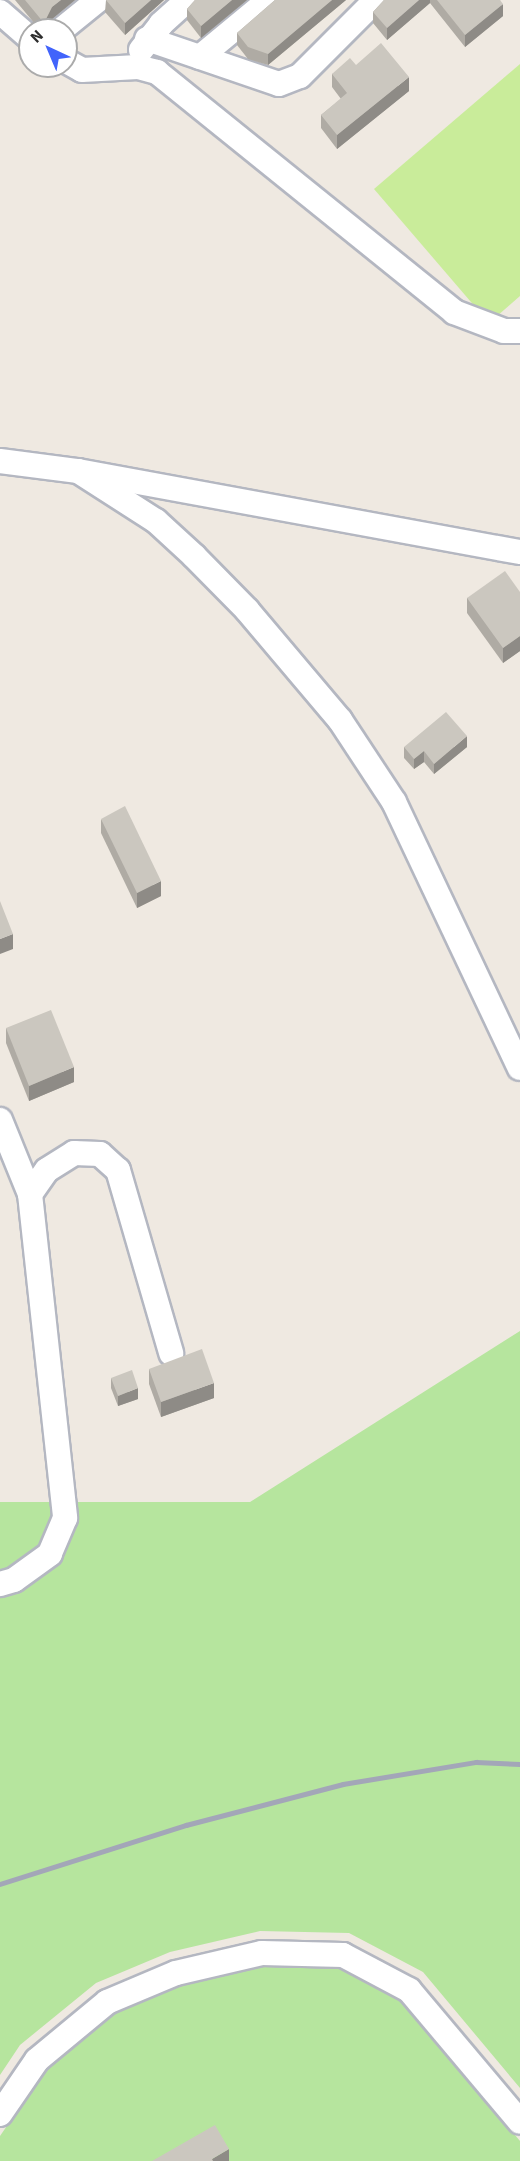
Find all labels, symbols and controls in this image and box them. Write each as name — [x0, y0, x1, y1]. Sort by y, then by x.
north arrow — [18, 18, 78, 78]
text: N — [25, 25, 48, 48]

